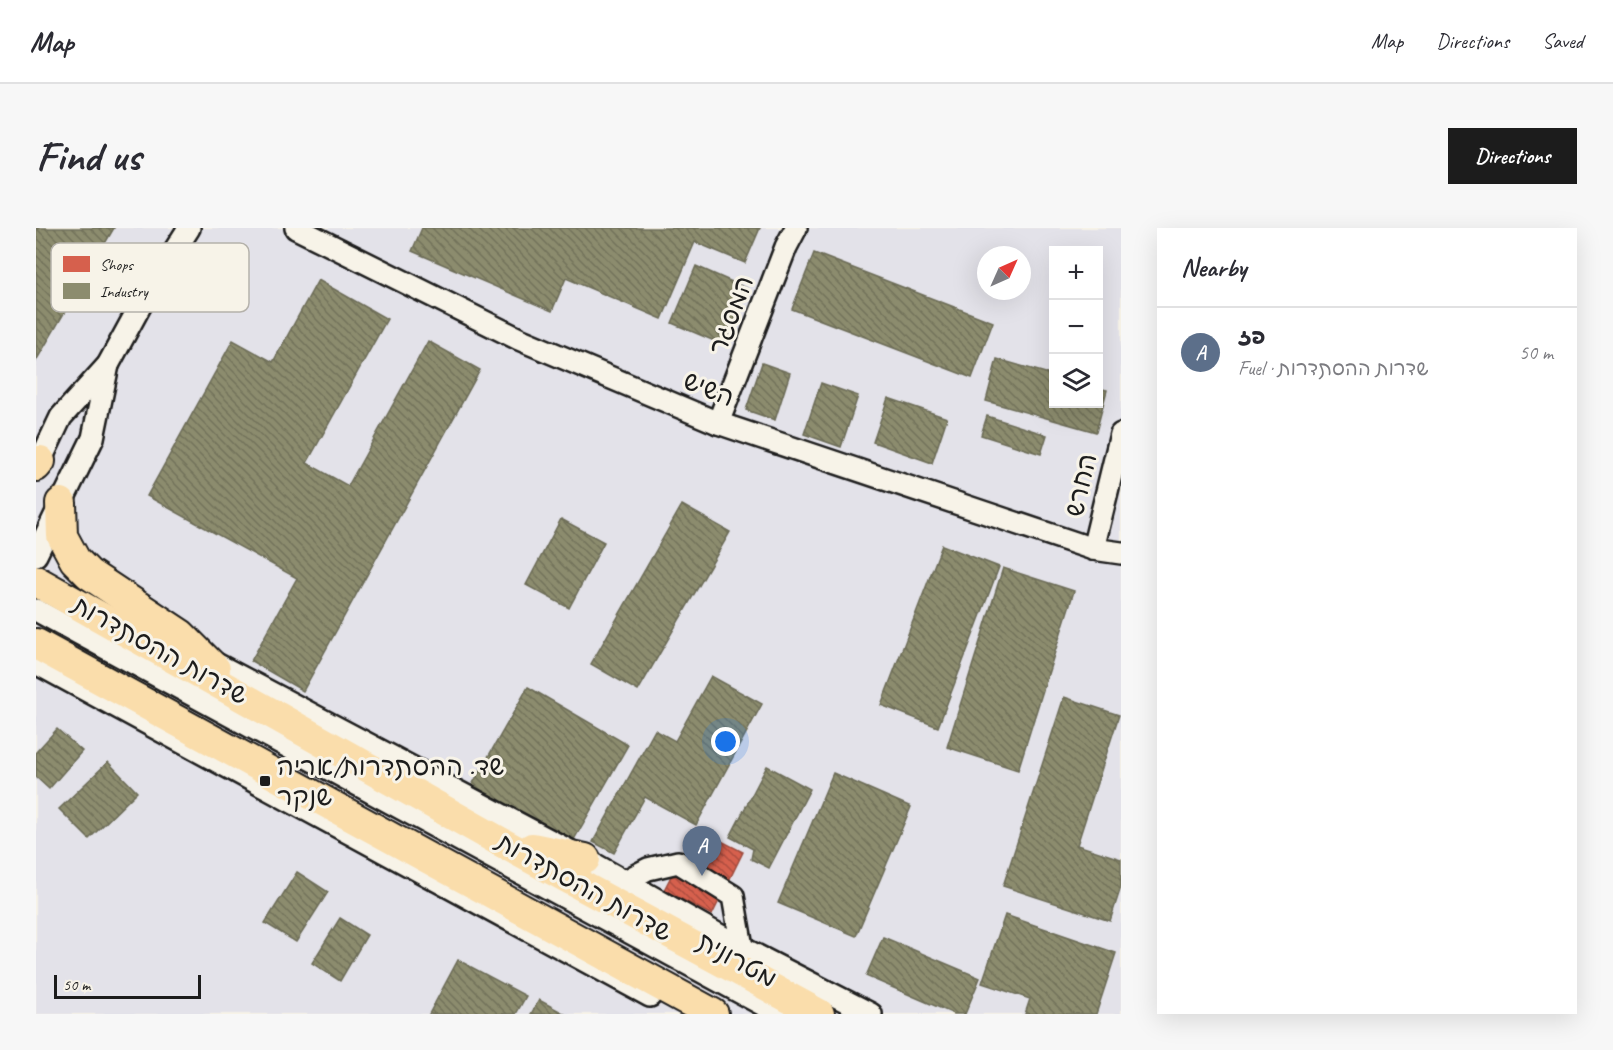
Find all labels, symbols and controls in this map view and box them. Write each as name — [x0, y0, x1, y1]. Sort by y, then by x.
text: Map — [30, 24, 73, 59]
text: Map — [1371, 28, 1403, 54]
text: Directions — [1436, 28, 1509, 54]
text: Saved — [1542, 28, 1583, 54]
button: Directions — [1448, 128, 1577, 184]
text: Find us — [36, 130, 141, 183]
legend — [51, 243, 249, 312]
north arrow — [977, 246, 1031, 300]
map controls — [1049, 246, 1103, 408]
button: + — [1049, 246, 1103, 300]
text: Nearby — [1181, 251, 1246, 284]
text: Shops — [100, 255, 134, 275]
street label: המסגר — [701, 271, 761, 359]
text: Industry — [100, 282, 149, 302]
button: − — [1049, 300, 1103, 354]
text: פז — [1238, 323, 1265, 351]
text: A — [1195, 340, 1206, 365]
text: 50 m — [1519, 340, 1553, 365]
button: layers — [1049, 354, 1103, 408]
text: Fuel · שדרות ההסתדרות — [1238, 356, 1428, 381]
street label: השיש — [679, 364, 739, 414]
street label: החרש — [1058, 450, 1104, 520]
street label: שדרות ההסתדרות — [65, 587, 254, 712]
your location — [711, 727, 740, 756]
place label: שד. ההסתדרות/אריה שנקר — [277, 750, 504, 813]
marker: שד. ההסתדרות/אריה שנקר — [258, 774, 272, 788]
street label: שדרות ההסתדרות — [489, 824, 678, 949]
pin: A — [682, 826, 722, 876]
street label: מטרונית — [691, 925, 783, 995]
scale bar — [54, 972, 201, 1000]
text: 50 m — [63, 975, 90, 995]

